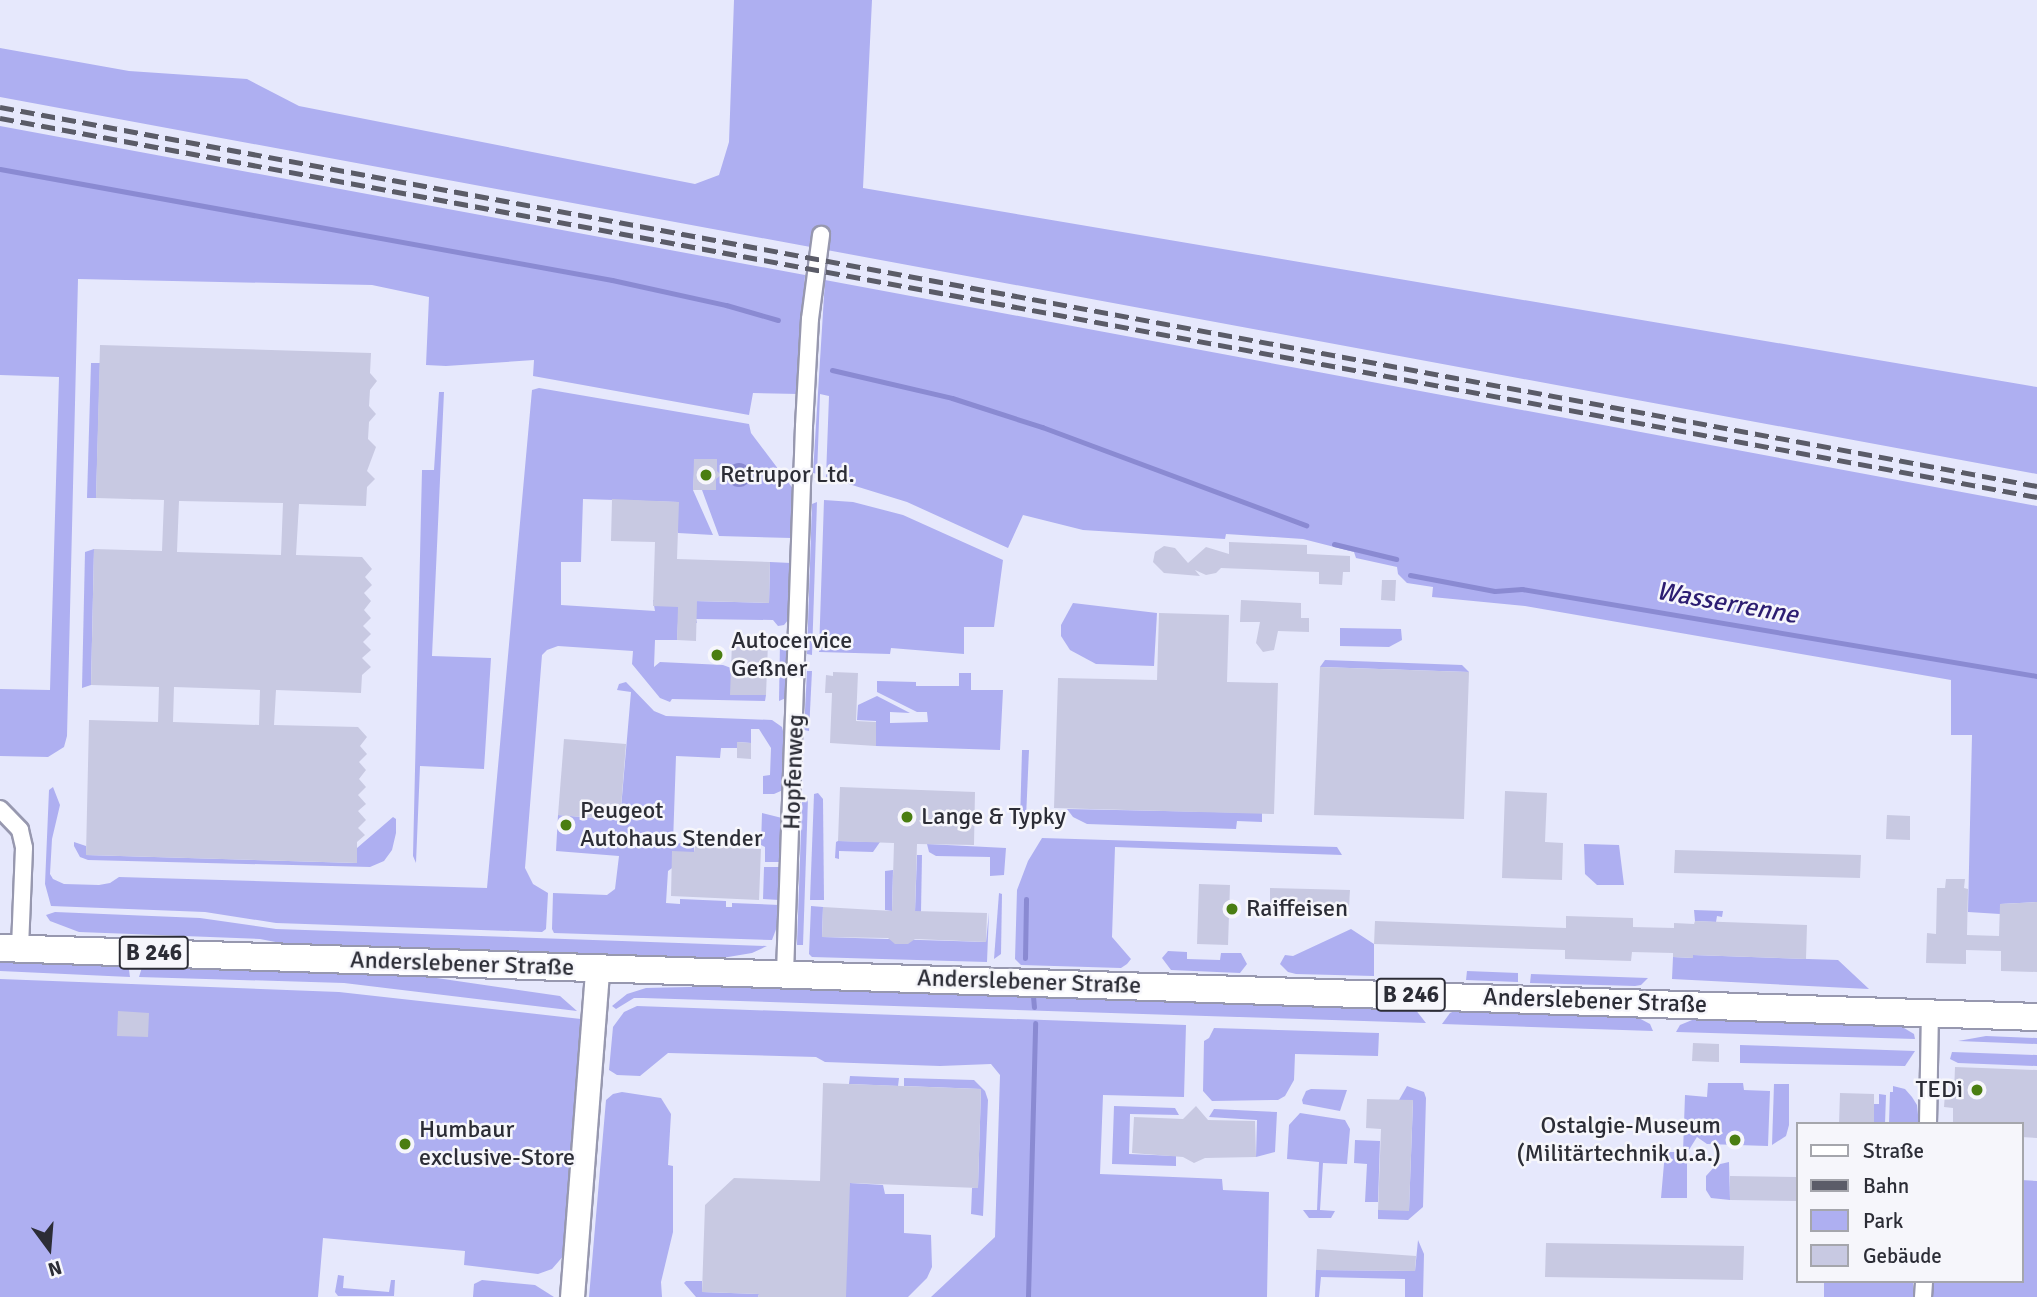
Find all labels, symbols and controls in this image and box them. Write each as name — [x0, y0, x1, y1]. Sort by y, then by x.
place label: Retrupor Ltd. — [720, 461, 855, 489]
marker: Retrupor Ltd. — [698, 467, 714, 483]
water label: Wasserrenne — [1654, 576, 1800, 632]
place label: Autocervice Geßner — [731, 627, 852, 683]
marker: Autocervice Geßner — [709, 647, 725, 663]
street label: Hopfenweg — [778, 714, 810, 830]
place label: Peugeot Autohaus Stender — [580, 797, 763, 853]
place label: Lange & Typky — [921, 803, 1066, 831]
marker: Lange & Typky — [899, 809, 915, 825]
marker: Peugeot Autohaus Stender — [558, 817, 574, 833]
place label: Raiffeisen — [1246, 895, 1348, 923]
marker: Raiffeisen — [1224, 901, 1240, 917]
road number: B 246 — [117, 934, 191, 972]
street label: Anderslebener Straße — [349, 946, 575, 982]
street label: Anderslebener Straße — [916, 964, 1142, 1000]
road number: B 246 — [1374, 976, 1448, 1014]
street label: Anderslebener Straße — [1482, 983, 1708, 1019]
place label: TEDi — [1916, 1076, 1963, 1104]
marker: TEDi — [1969, 1082, 1985, 1098]
place label: Ostalgie-Museum (Militärtechnik u.a.) — [1517, 1112, 1721, 1168]
place label: Humbaur exclusive-Store — [419, 1116, 575, 1172]
legend — [1796, 1122, 2023, 1283]
marker: Ostalgie-Museum (Militärtechnik u.a.) — [1727, 1132, 1743, 1148]
marker: Humbaur exclusive-Store — [397, 1136, 413, 1152]
text: Straße — [1863, 1138, 1924, 1164]
text: Bahn — [1863, 1173, 1909, 1199]
text: Park — [1863, 1208, 1903, 1234]
north arrow — [14, 1213, 84, 1283]
text: Gebäude — [1863, 1243, 1942, 1269]
text: N — [45, 1255, 64, 1282]

